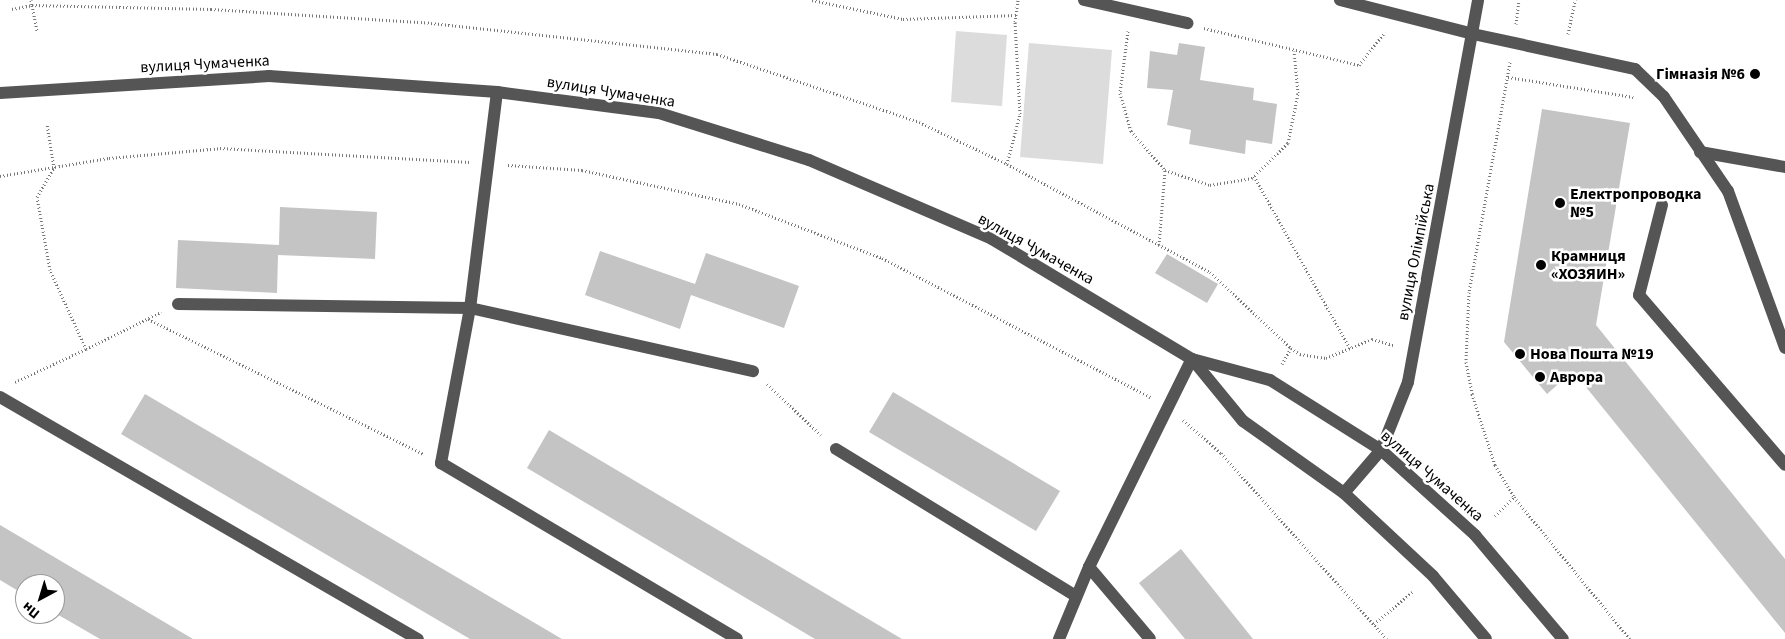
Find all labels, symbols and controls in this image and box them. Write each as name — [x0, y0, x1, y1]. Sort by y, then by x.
street label: вулиця Чумаченка — [140, 51, 270, 77]
place label: Гімназія №6 — [1656, 64, 1745, 84]
marker: Гімназія №6 — [1749, 68, 1761, 80]
street label: вулиця Чумаченка — [546, 72, 676, 112]
street label: вулиця Олімпійська — [1393, 182, 1439, 322]
place label: Електропроводка №5 — [1570, 184, 1701, 222]
marker: Електропроводка №5 — [1554, 197, 1566, 209]
street label: вулиця Чумаченка — [975, 209, 1097, 289]
place label: Крамниця «ХОЗЯИН» — [1551, 246, 1626, 284]
marker: Крамниця «ХОЗЯИН» — [1535, 259, 1547, 271]
place label: Нова Пошта №19 — [1530, 344, 1654, 364]
marker: Нова Пошта №19 — [1514, 348, 1526, 360]
place label: Аврора — [1550, 367, 1603, 387]
marker: Аврора — [1534, 371, 1546, 383]
street label: вулиця Чумаченка — [1377, 426, 1487, 526]
north arrow — [15, 574, 65, 624]
text: Пн — [18, 597, 44, 623]

